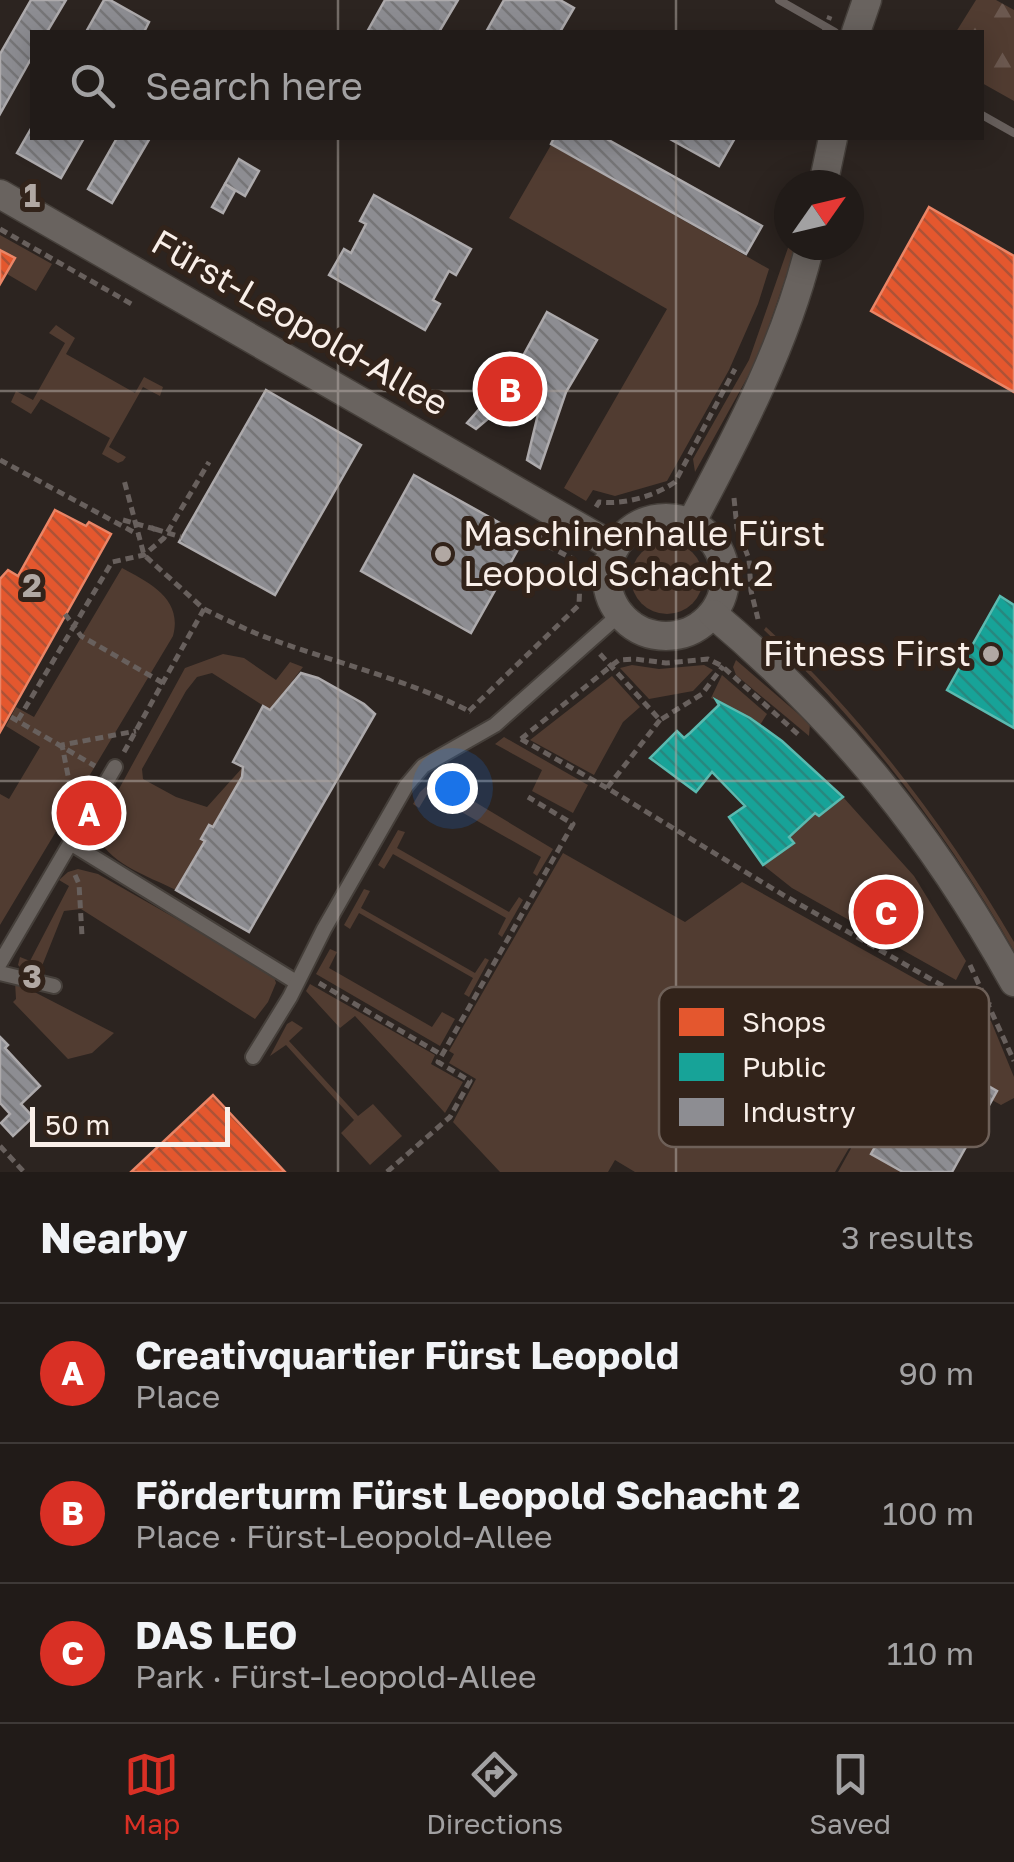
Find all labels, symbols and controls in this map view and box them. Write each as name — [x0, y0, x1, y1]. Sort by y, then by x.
search box — [30, 30, 984, 140]
icon: search — [65, 58, 120, 113]
text: Search here — [145, 63, 363, 108]
north arrow — [774, 170, 864, 260]
text: 1 — [24, 176, 40, 214]
street label: Fürst-Leopold-Allee — [145, 220, 456, 424]
pin: B — [478, 352, 542, 426]
place label: Maschinenhalle Fürst Leopold Schacht 2 — [463, 512, 825, 594]
marker: Maschinenhalle Fürst Leopold Schacht 2 — [432, 543, 454, 565]
text: 2 — [22, 566, 42, 604]
place label: Fitness First — [763, 632, 971, 674]
marker: Fitness First — [980, 643, 1002, 665]
your location — [427, 763, 478, 814]
pin: A — [56, 776, 122, 850]
pin: C — [854, 874, 918, 950]
text: 3 — [22, 957, 42, 995]
legend — [659, 987, 989, 1147]
text: Shops — [742, 1005, 826, 1038]
text: Public — [742, 1050, 826, 1083]
text: Industry — [742, 1095, 856, 1128]
scale bar — [30, 1102, 230, 1146]
text: 50 m — [45, 1108, 110, 1141]
text: Nearby — [40, 1212, 188, 1262]
text: 3 results — [841, 1218, 974, 1256]
text: Creativquartier Fürst Leopold — [135, 1332, 679, 1377]
text: A — [61, 1354, 84, 1392]
text: 90 m — [898, 1354, 974, 1392]
text: Place — [135, 1377, 220, 1415]
text: Förderturm Fürst Leopold Schacht 2 — [135, 1472, 800, 1517]
text: B — [61, 1494, 84, 1532]
text: 100 m — [882, 1494, 974, 1532]
text: Place · Fürst-Leopold-Allee — [135, 1517, 552, 1555]
text: DAS LEO — [135, 1612, 297, 1657]
text: C — [61, 1634, 84, 1672]
text: 110 m — [887, 1634, 974, 1672]
text: Park · Fürst-Leopold-Allee — [135, 1657, 536, 1695]
tab: Map — [123, 1747, 180, 1840]
tab: Directions — [426, 1747, 563, 1840]
tab: Saved — [809, 1747, 891, 1840]

